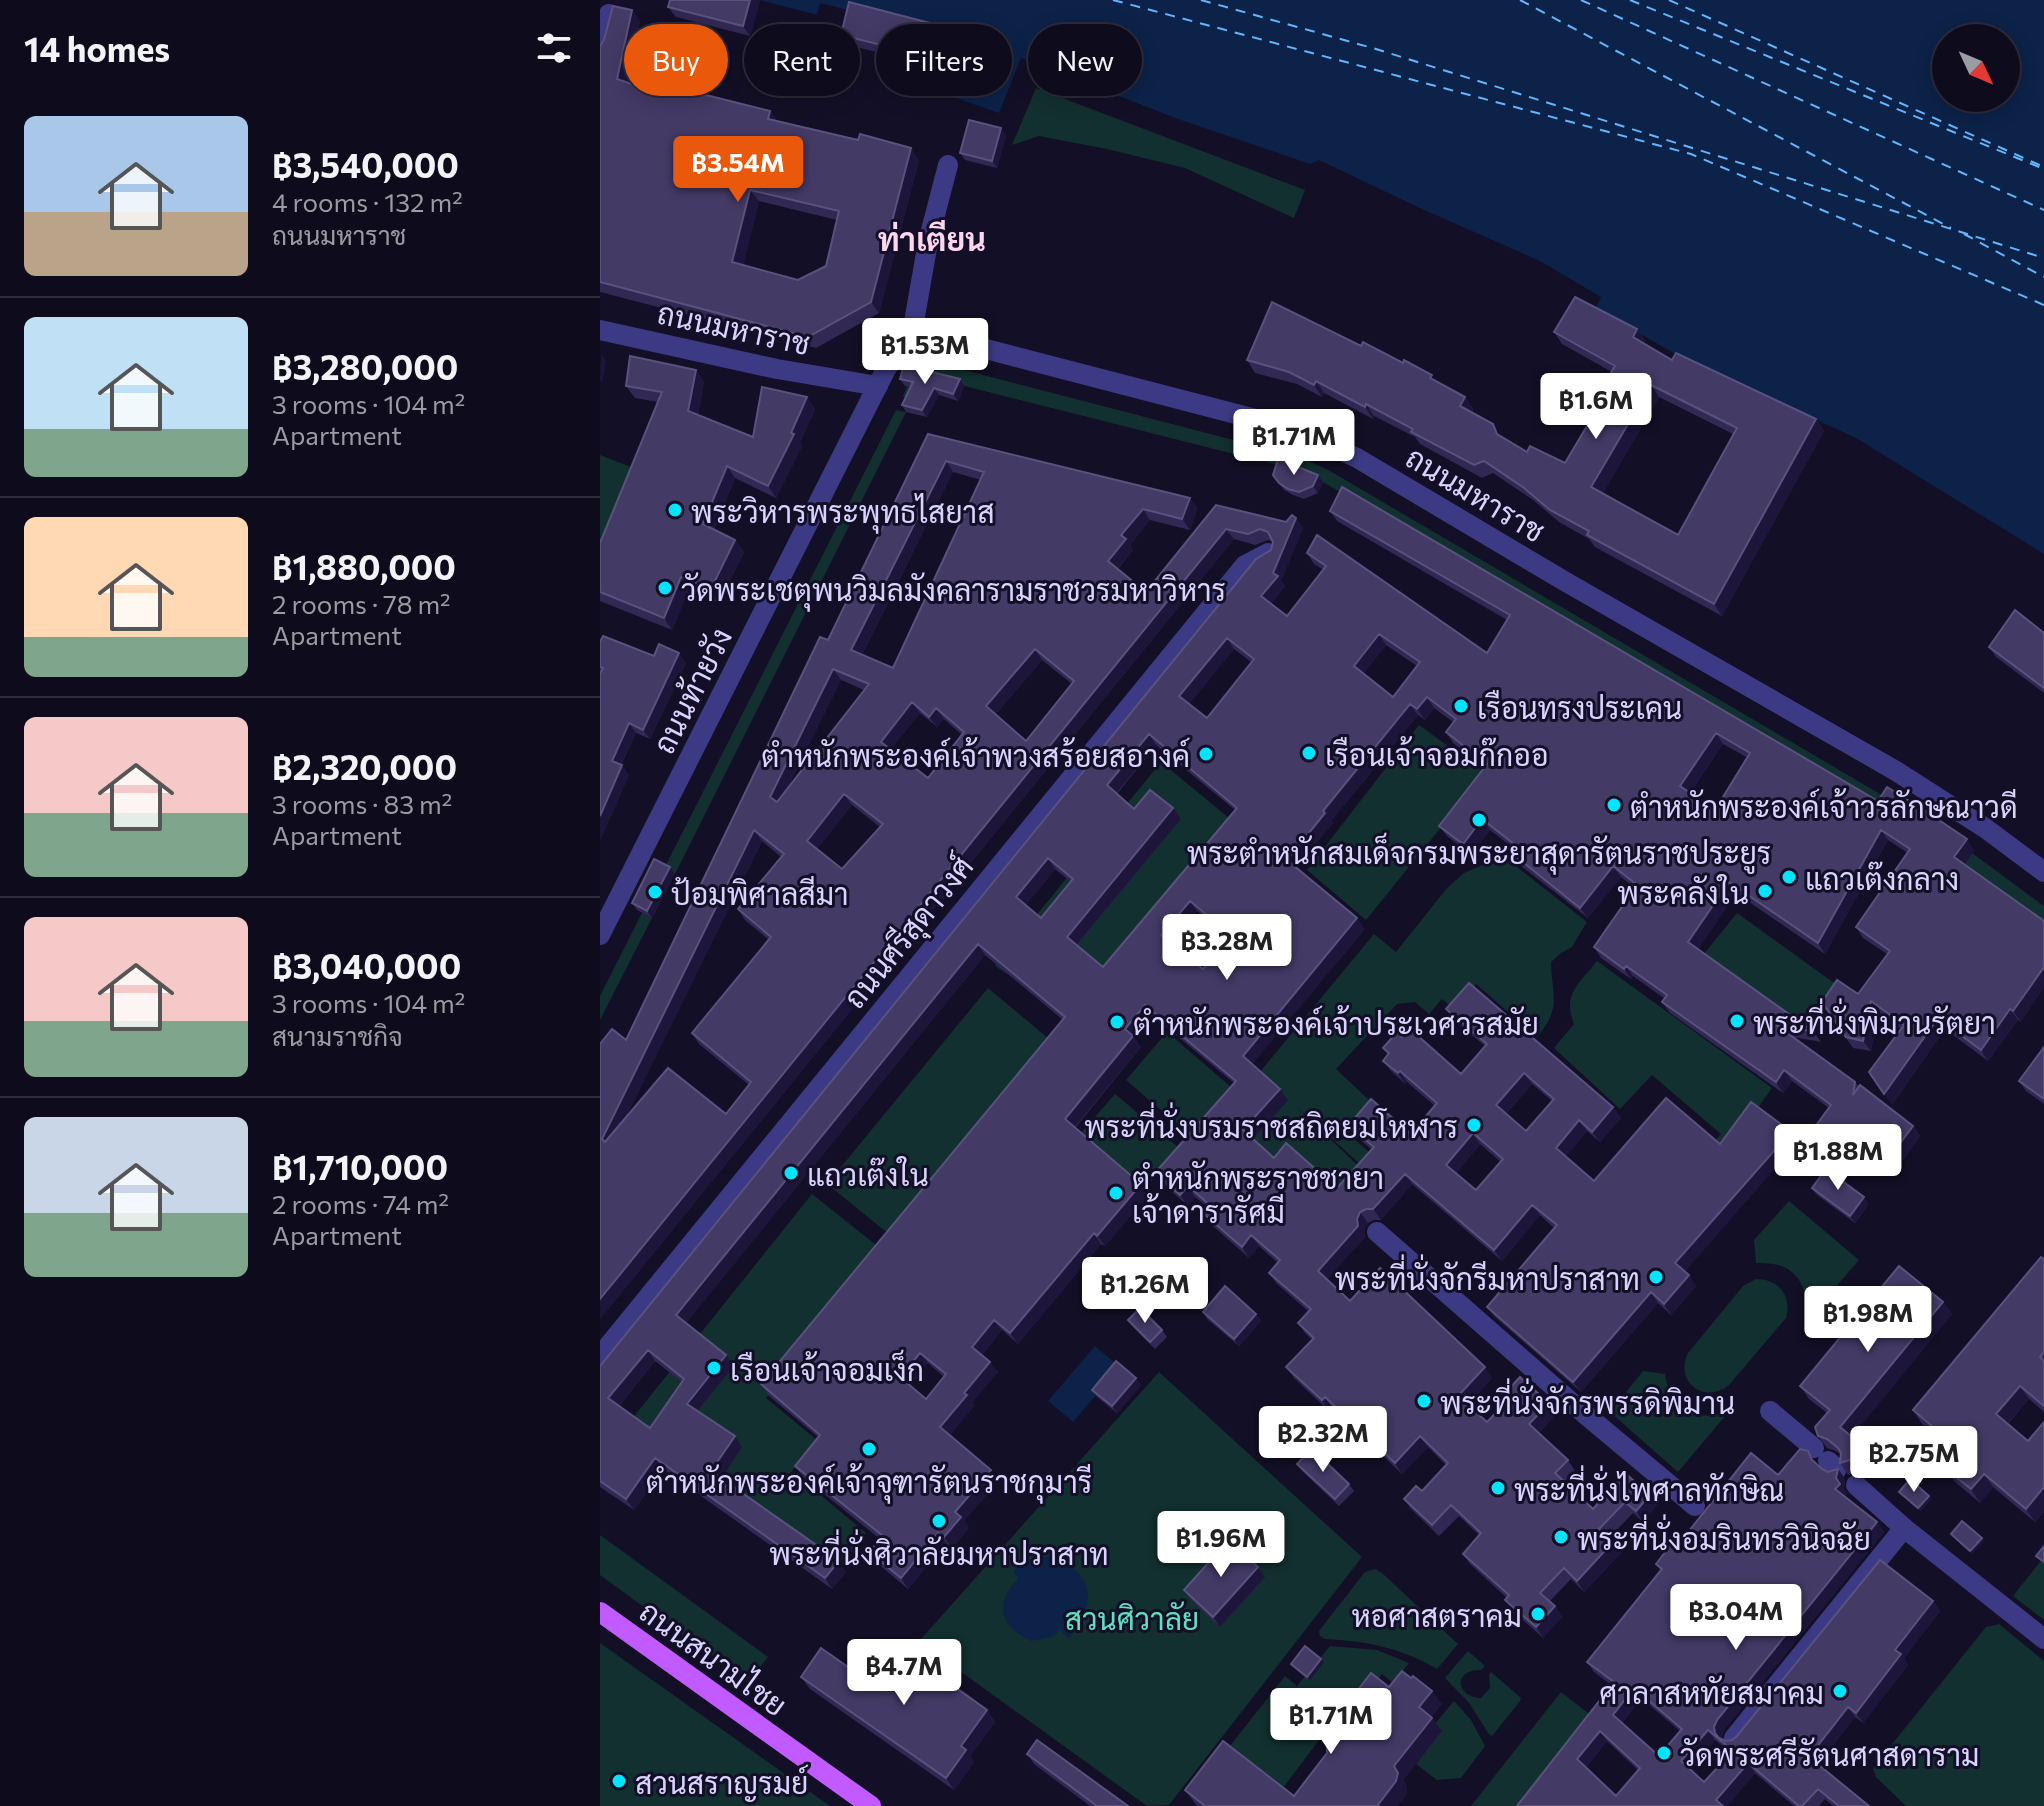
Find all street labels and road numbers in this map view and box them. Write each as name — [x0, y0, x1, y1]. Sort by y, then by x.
street label: ถนนมหาราช — [654, 293, 814, 361]
street label: ถนนมหาราช — [1400, 437, 1552, 549]
street label: ถนนท้ายวัง — [644, 621, 738, 759]
street label: ถนนศรีสุดาวงศ์ — [834, 847, 983, 1018]
street label: ถนนสนามไชย — [633, 1591, 795, 1723]

